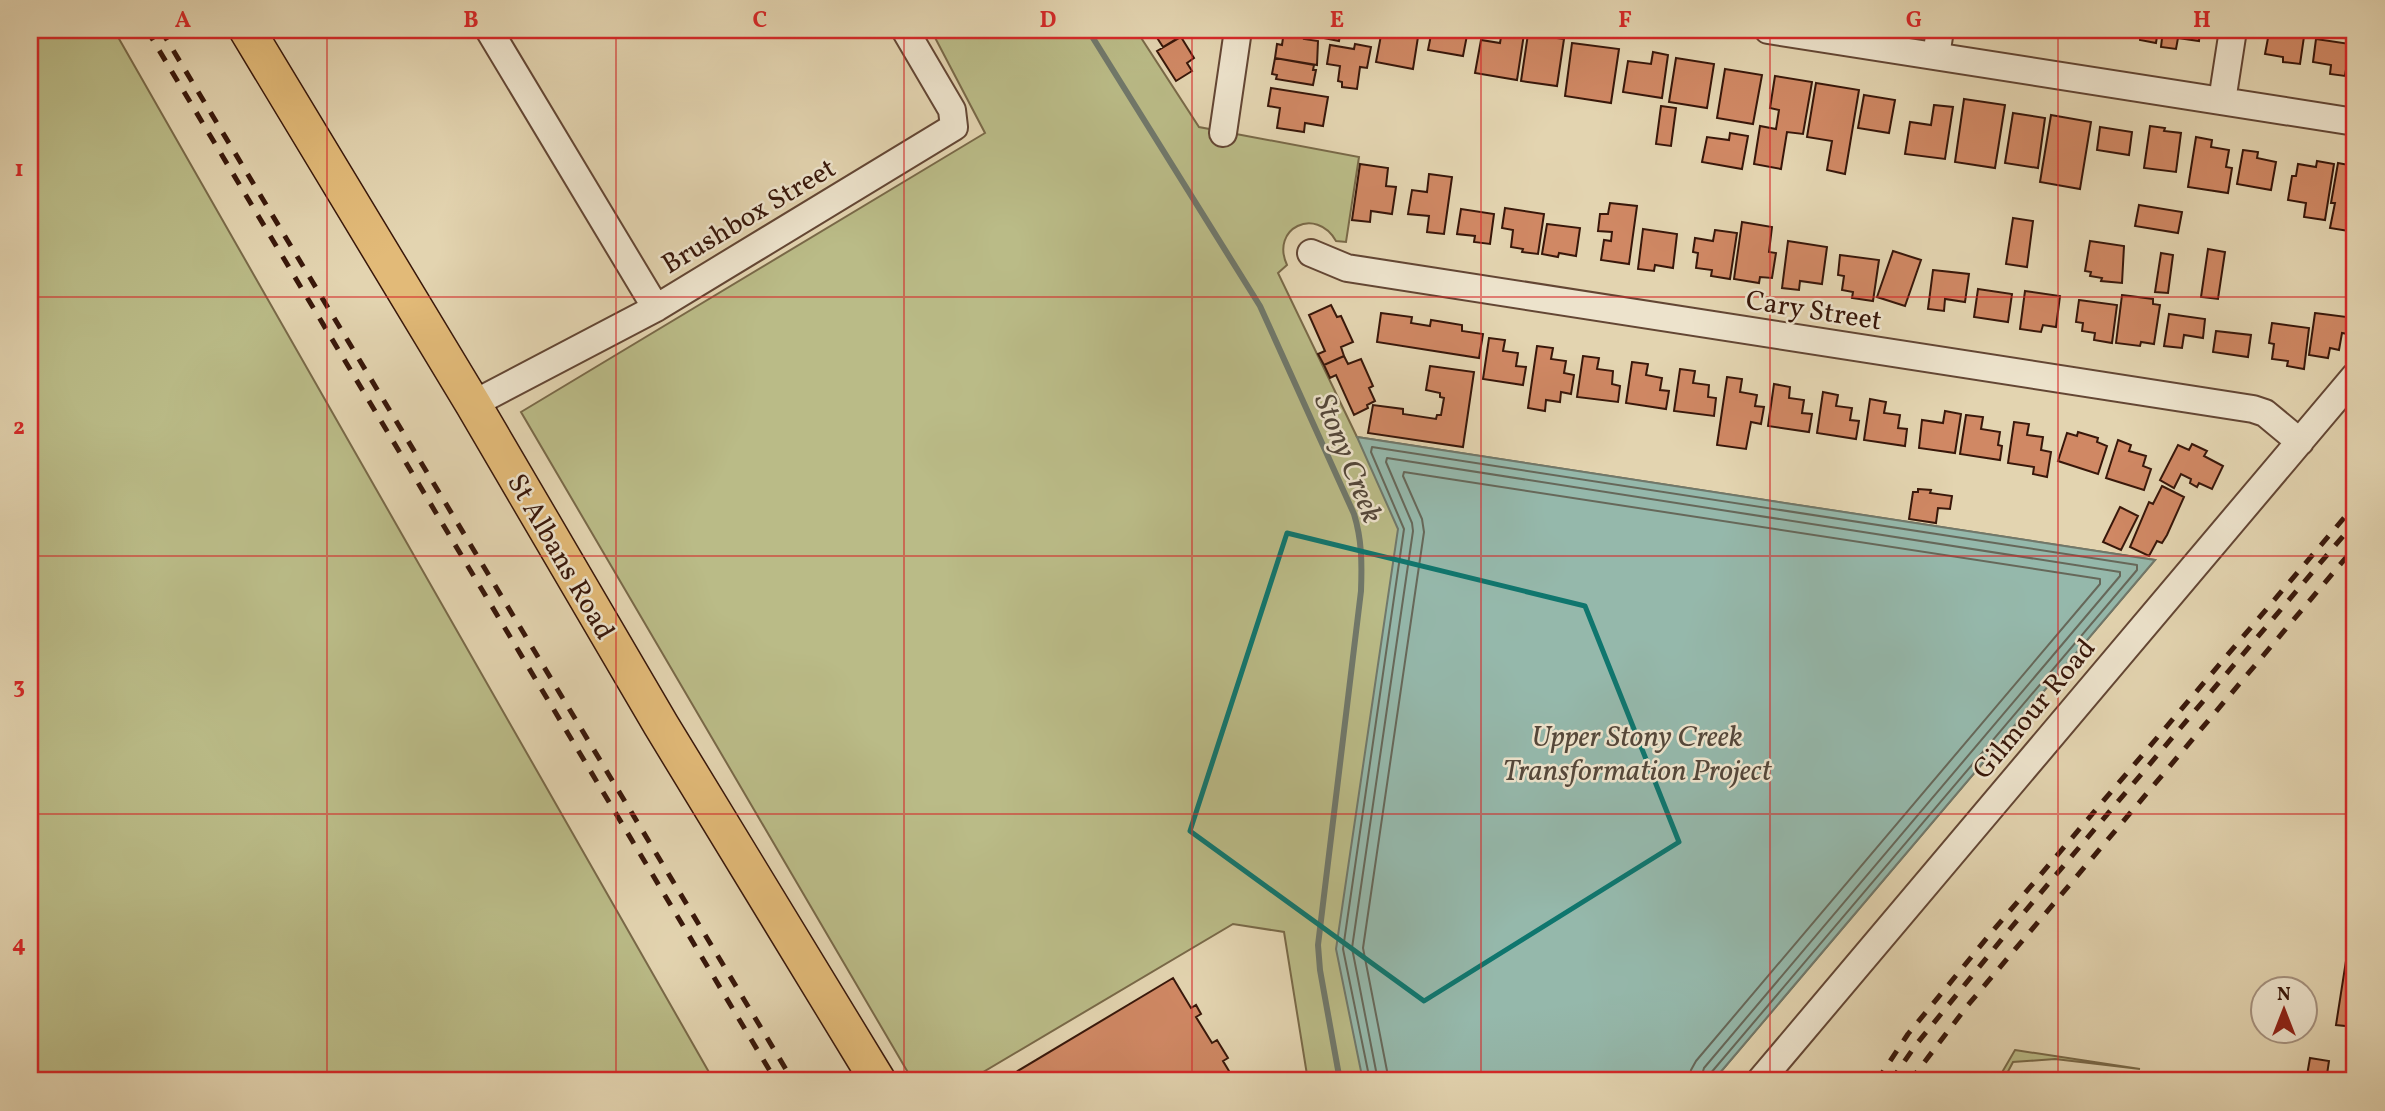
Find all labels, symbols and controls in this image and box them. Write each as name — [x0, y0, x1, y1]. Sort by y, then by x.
text: A — [175, 5, 191, 37]
text: B — [463, 5, 479, 37]
text: C — [753, 5, 767, 37]
text: D — [1040, 5, 1057, 37]
text: E — [1330, 5, 1344, 37]
text: F — [1618, 5, 1632, 37]
text: G — [1906, 5, 1922, 37]
text: H — [2193, 5, 2211, 37]
street label: Brushbox Street — [655, 150, 844, 285]
text: 1 — [14, 154, 24, 186]
street label: Cary Street — [1743, 281, 1884, 341]
water label: Stony Creek — [1302, 388, 1392, 530]
text: 2 — [13, 412, 25, 444]
street label: St Albans Road — [497, 467, 623, 647]
street label: Gilmour Road — [1964, 631, 2106, 789]
text: 3 — [13, 671, 25, 703]
water label: Upper Stony Creek Transformation Project — [1503, 717, 1773, 793]
text: 4 — [12, 929, 26, 961]
north arrow — [2248, 974, 2318, 1044]
text: N — [2277, 982, 2291, 1008]

